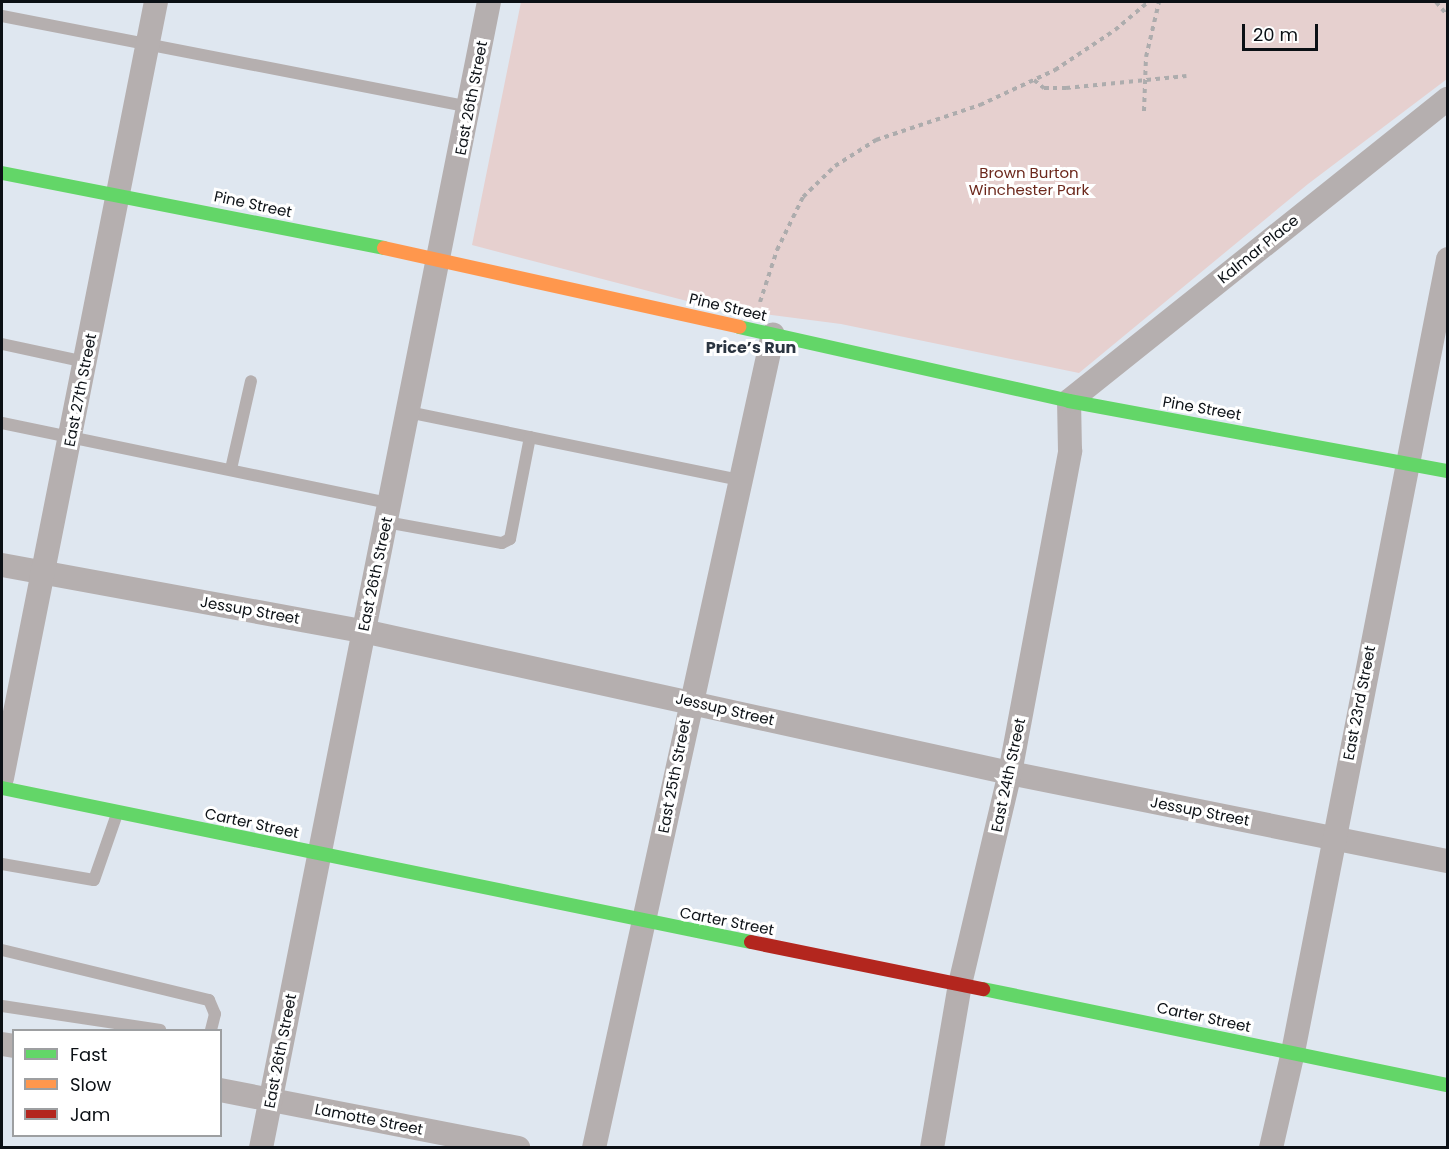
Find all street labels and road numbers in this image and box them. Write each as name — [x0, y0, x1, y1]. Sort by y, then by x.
street label: East 26th Street — [451, 39, 491, 157]
street label: Pine Street — [212, 187, 294, 221]
street label: Kalmar Place — [1214, 211, 1302, 287]
street label: Pine Street — [687, 289, 769, 325]
street label: East 27th Street — [60, 332, 100, 448]
street label: Pine Street — [1161, 392, 1243, 424]
street label: East 26th Street — [354, 515, 396, 633]
street label: Jessup Street — [199, 592, 301, 628]
street label: East 23rd Street — [1339, 644, 1379, 762]
street label: Jessup Street — [674, 689, 776, 729]
street label: East 24th Street — [987, 716, 1029, 834]
street label: East 25th Street — [654, 717, 694, 835]
street label: Jessup Street — [1149, 793, 1251, 829]
street label: Carter Street — [203, 804, 301, 842]
street label: Carter Street — [678, 903, 776, 939]
street label: East 26th Street — [260, 992, 300, 1110]
street label: Carter Street — [1155, 998, 1253, 1036]
street label: Lamotte Street — [313, 1100, 425, 1138]

